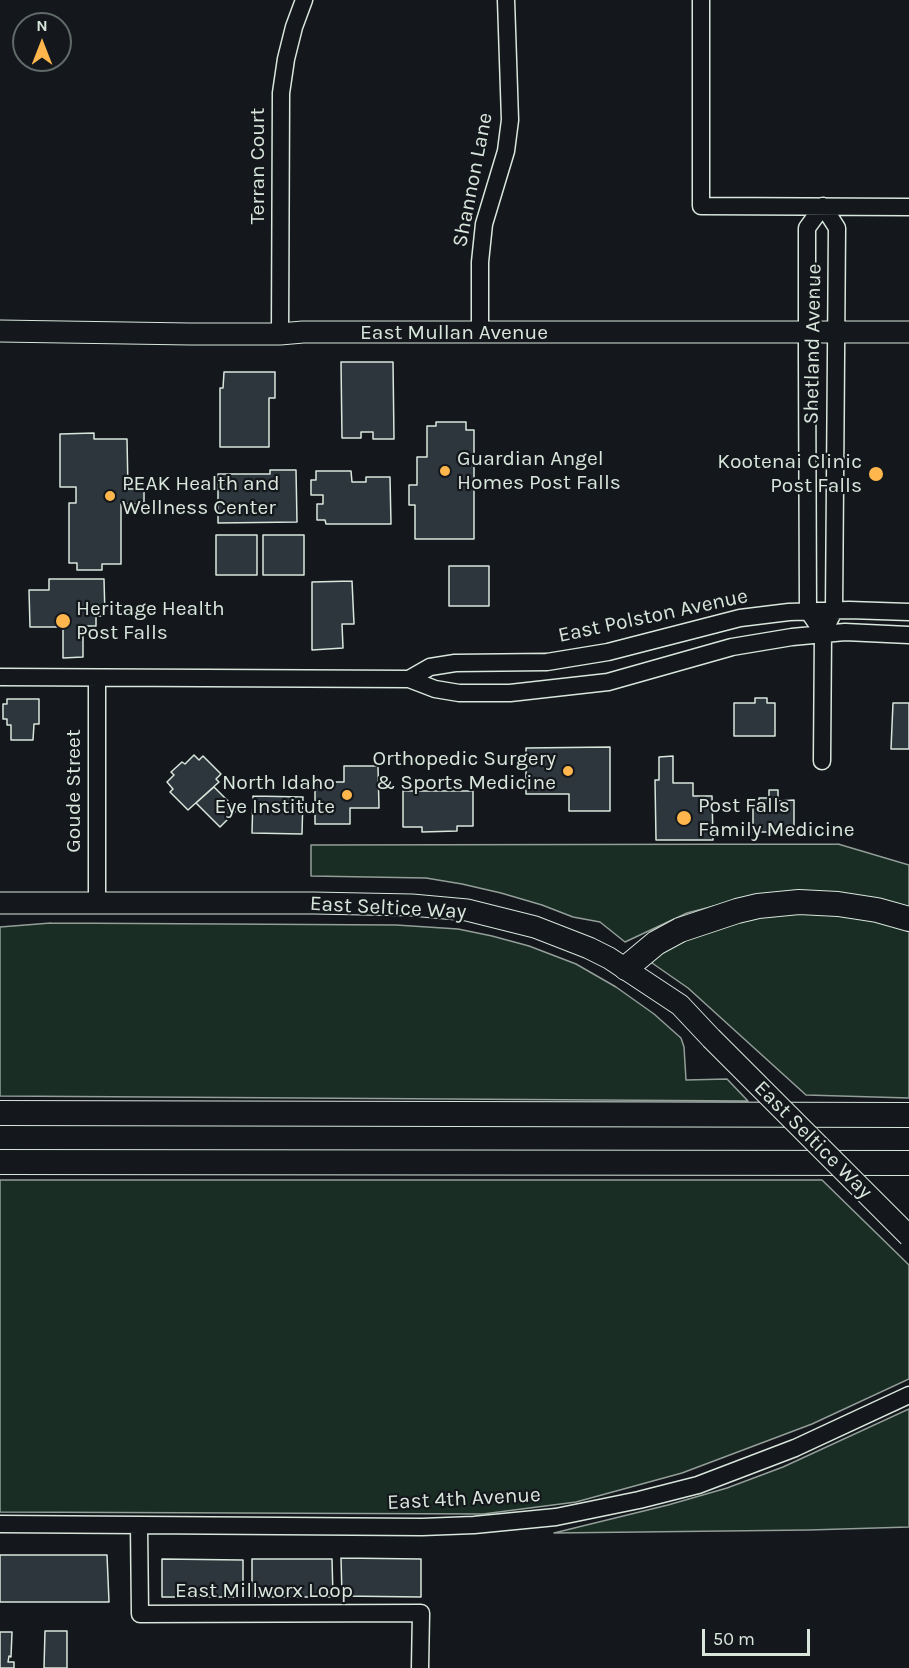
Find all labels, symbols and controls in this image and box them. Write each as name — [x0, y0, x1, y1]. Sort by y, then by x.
north arrow — [12, 12, 72, 72]
text: N — [36, 16, 48, 35]
street label: Terran Court — [245, 108, 271, 224]
street label: Shannon Lane — [448, 111, 498, 249]
street label: Shetland Avenue — [799, 263, 827, 425]
street label: East Mullan Avenue — [360, 320, 548, 346]
place label: Guardian Angel Homes Post Falls — [457, 446, 621, 496]
place label: Kootenai Clinic Post Falls — [717, 449, 862, 499]
marker: Guardian Angel Homes Post Falls — [438, 464, 452, 478]
marker: Kootenai Clinic Post Falls — [867, 465, 885, 483]
place label: PEAK Health and Wellness Center — [122, 471, 280, 521]
marker: PEAK Health and Wellness Center — [103, 489, 117, 503]
street label: East Polston Avenue — [556, 584, 750, 648]
place label: Heritage Health Post Falls — [76, 596, 225, 646]
marker: Heritage Health Post Falls — [54, 612, 72, 630]
street label: Goude Street — [61, 729, 87, 853]
place label: Orthopedic Surgery & Sports Medicine — [373, 746, 556, 796]
marker: Orthopedic Surgery & Sports Medicine — [561, 764, 575, 778]
place label: North Idaho Eye Institute — [215, 770, 335, 820]
marker: North Idaho Eye Institute — [340, 788, 354, 802]
place label: Post Falls Family Medicine — [698, 793, 854, 843]
marker: Post Falls Family Medicine — [675, 809, 693, 827]
street label: East Seltice Way — [309, 891, 467, 925]
street label: East Seltice Way — [749, 1076, 877, 1204]
street label: East 4th Avenue — [387, 1482, 541, 1516]
street label: East Millworx Loop — [175, 1578, 353, 1604]
scale bar — [705, 1617, 813, 1655]
text: 50 m — [713, 1628, 755, 1650]

